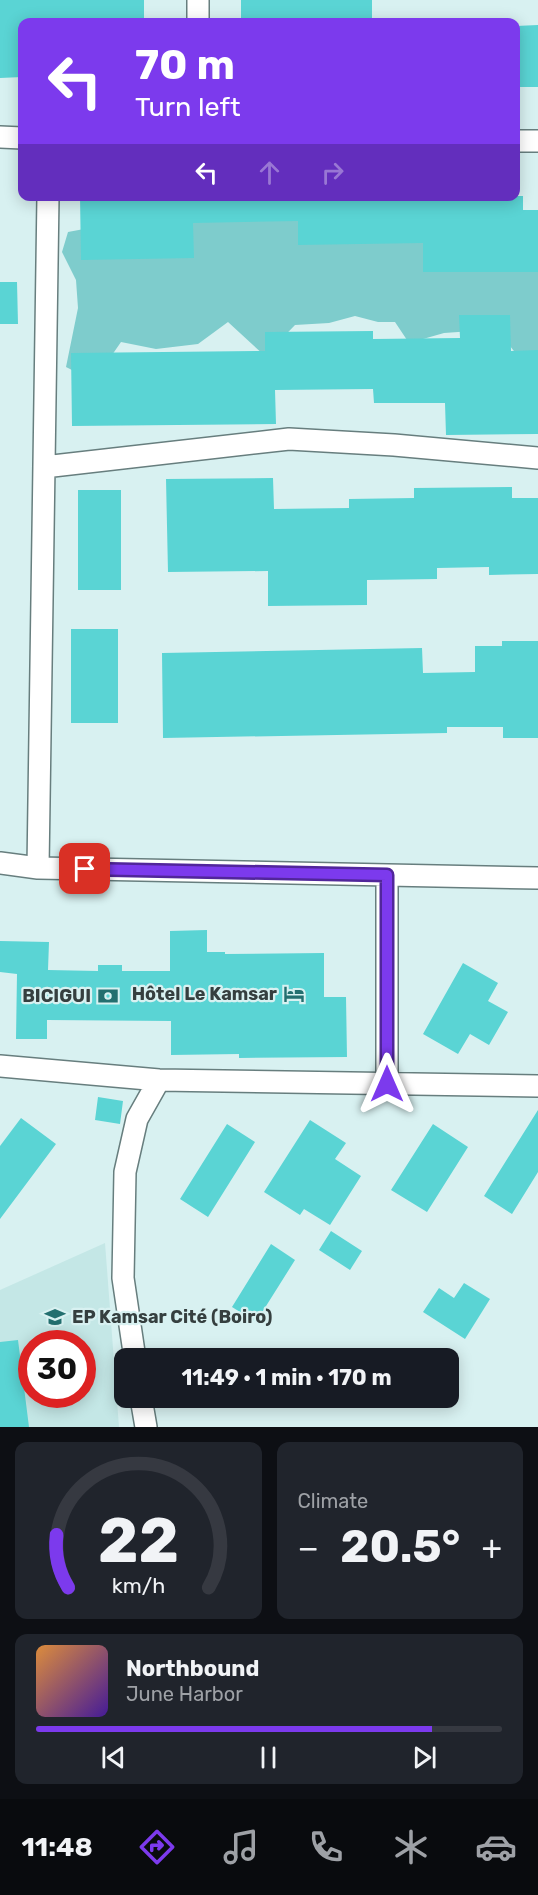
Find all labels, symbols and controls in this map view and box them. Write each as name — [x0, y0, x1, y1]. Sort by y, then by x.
text: 70 m — [135, 40, 235, 90]
icon: left — [36, 42, 114, 120]
text: Turn left — [135, 91, 240, 123]
icon: left — [190, 156, 223, 189]
icon: ahead — [253, 156, 286, 189]
icon: right — [316, 156, 349, 189]
pin — [59, 843, 110, 894]
icon: arrive — [68, 852, 101, 885]
hotel icon: Hôtel Le Kamsar — [282, 982, 306, 1006]
place label: Hôtel Le Kamsar — [132, 983, 277, 1005]
bank icon: BICIGUI — [96, 984, 120, 1008]
place label: BICIGUI — [22, 985, 91, 1007]
position arrow — [355, 1052, 419, 1116]
school or university icon: EP Kamsar Cité (Boiro) — [43, 1305, 67, 1329]
place label: EP Kamsar Cité (Boiro) — [72, 1306, 272, 1328]
speed limit sign: 30 — [18, 1330, 96, 1408]
text: 11:49 · 1 min · 170 m — [181, 1364, 392, 1391]
text: Climate — [298, 1489, 368, 1513]
text: 22 — [98, 1504, 179, 1578]
text: 20.5° — [340, 1520, 460, 1573]
text: − — [298, 1528, 319, 1567]
text: + — [481, 1528, 502, 1567]
text: km/h — [111, 1573, 165, 1598]
text: Northbound — [126, 1655, 259, 1682]
text: June Harbor — [126, 1682, 243, 1706]
icon: previous — [97, 1741, 130, 1774]
icon: pause — [252, 1741, 285, 1774]
icon: next — [408, 1741, 441, 1774]
icon: directions — [136, 1826, 178, 1868]
icon: music — [220, 1826, 262, 1868]
icon: phone — [305, 1826, 347, 1868]
icon: climate — [390, 1826, 432, 1868]
icon: car — [475, 1826, 517, 1868]
text: 11:48 — [21, 1831, 93, 1863]

